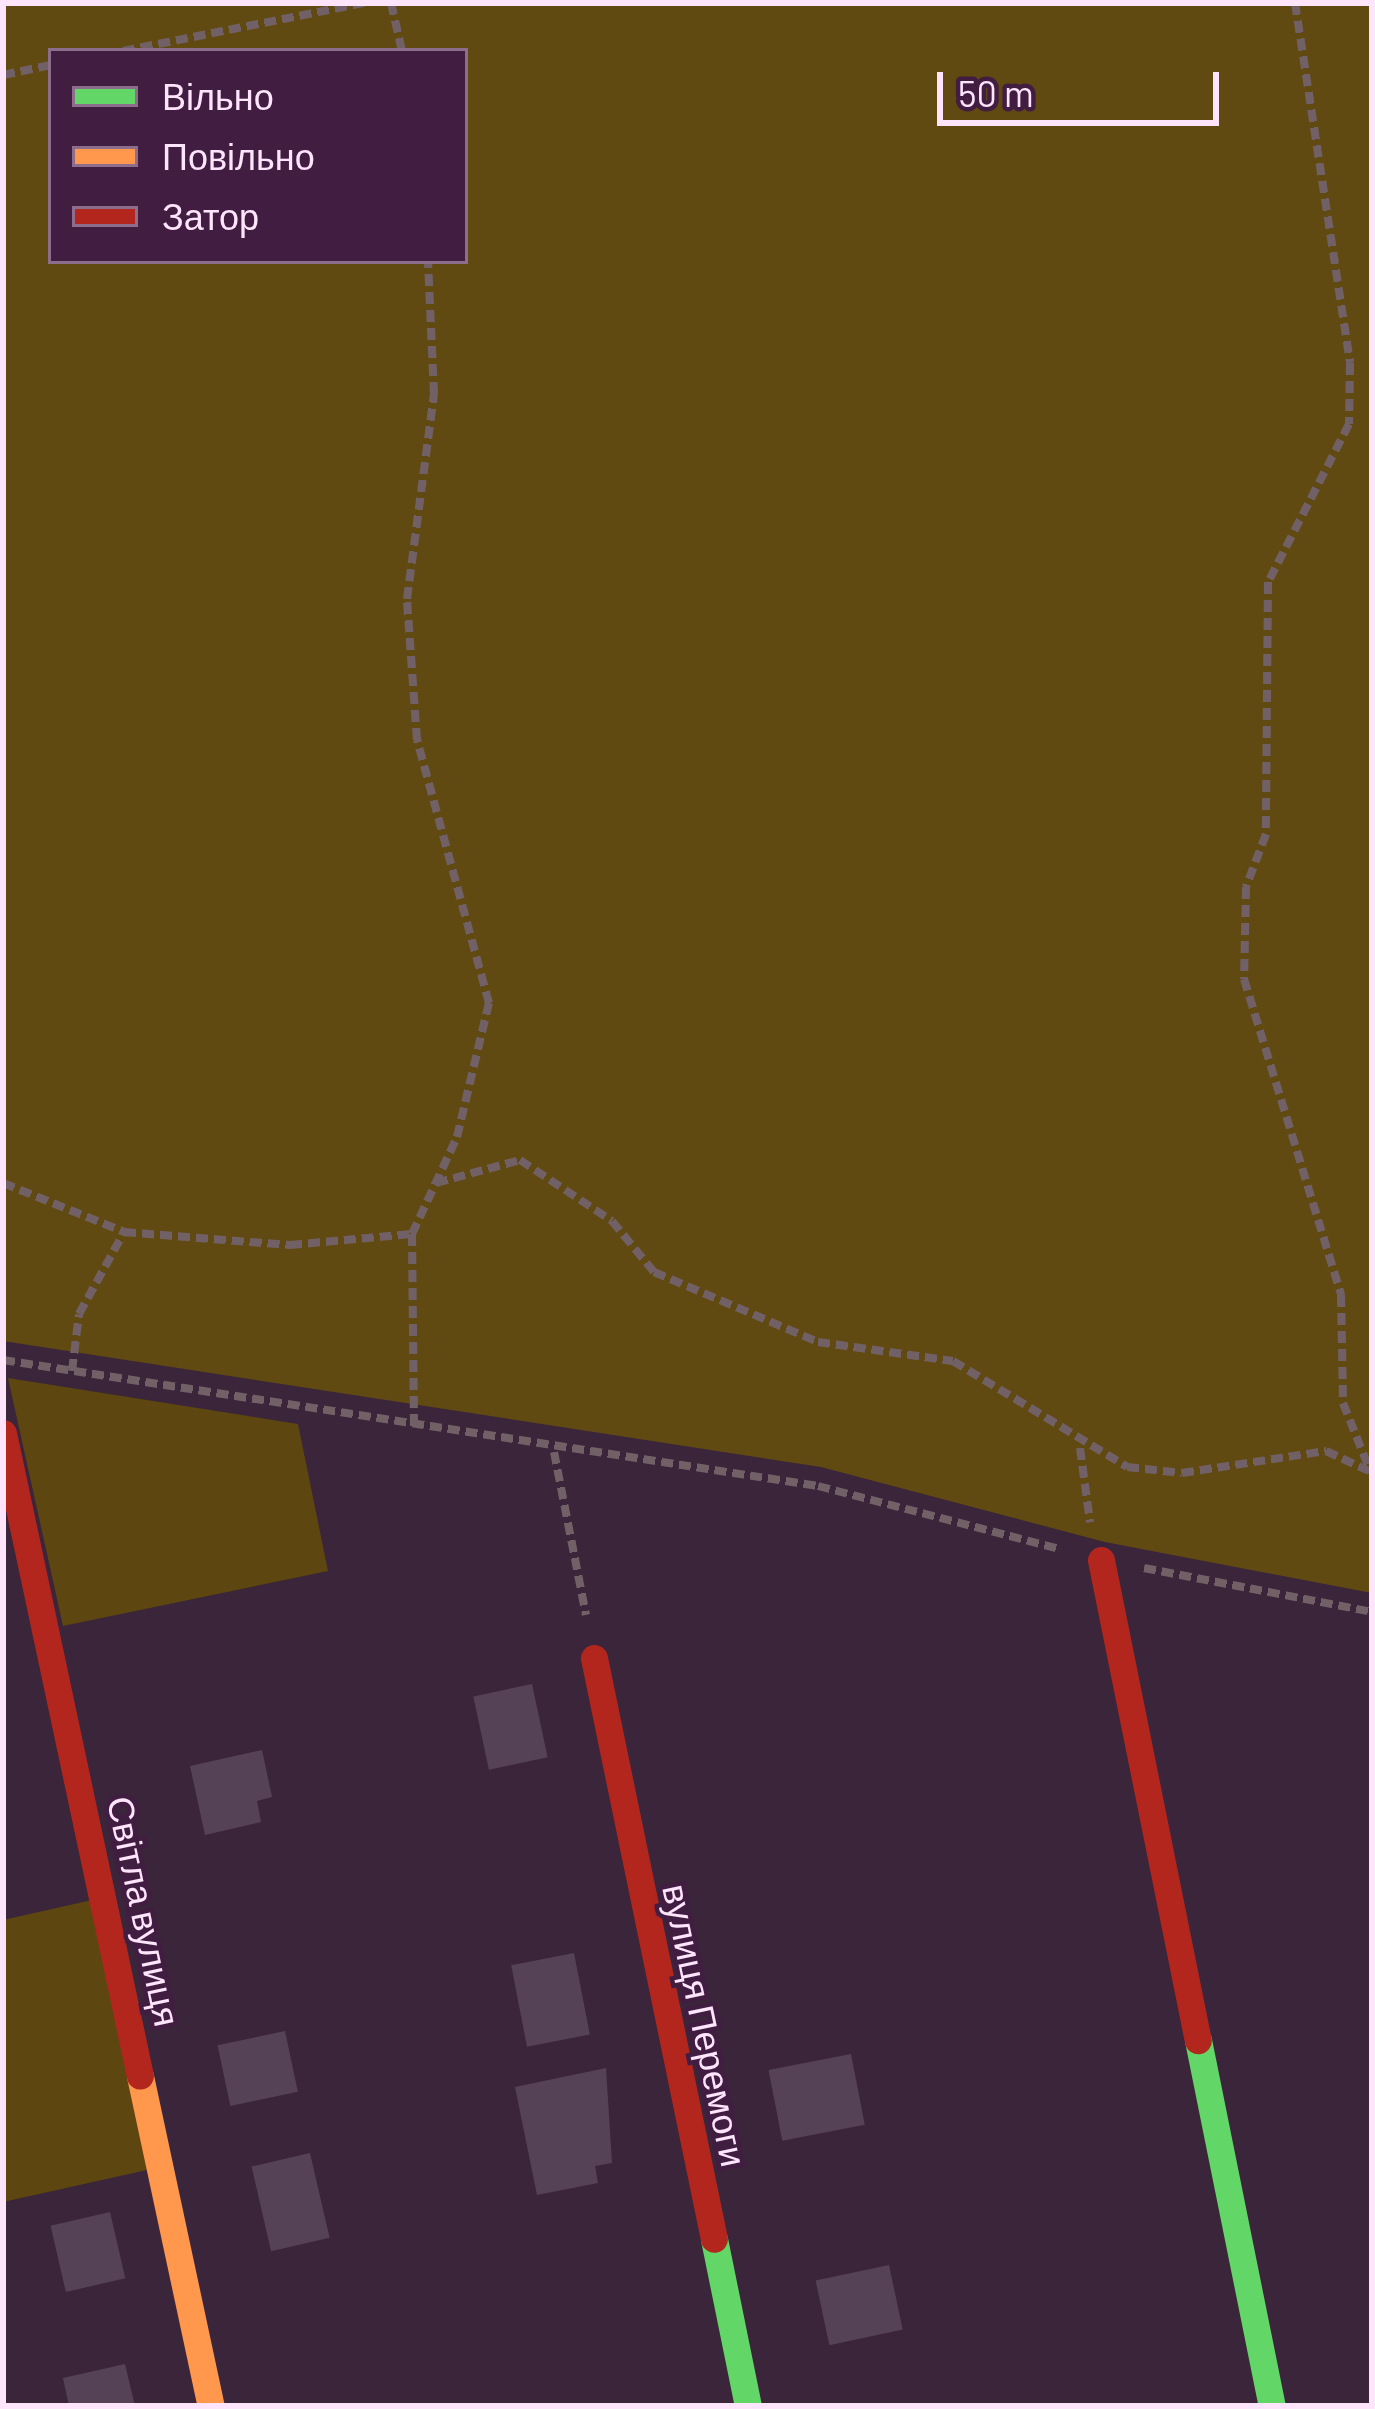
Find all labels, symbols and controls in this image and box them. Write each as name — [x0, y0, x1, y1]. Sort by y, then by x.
legend — [48, 48, 468, 264]
scale bar — [943, 48, 1225, 122]
text: 50 m — [958, 71, 1034, 114]
text: Вільно — [162, 74, 274, 117]
text: Повільно — [162, 134, 315, 177]
text: Затор — [162, 194, 259, 237]
street label: Світла вулиця — [100, 1792, 190, 2030]
street label: вулиця Перемоги — [655, 1880, 757, 2170]

